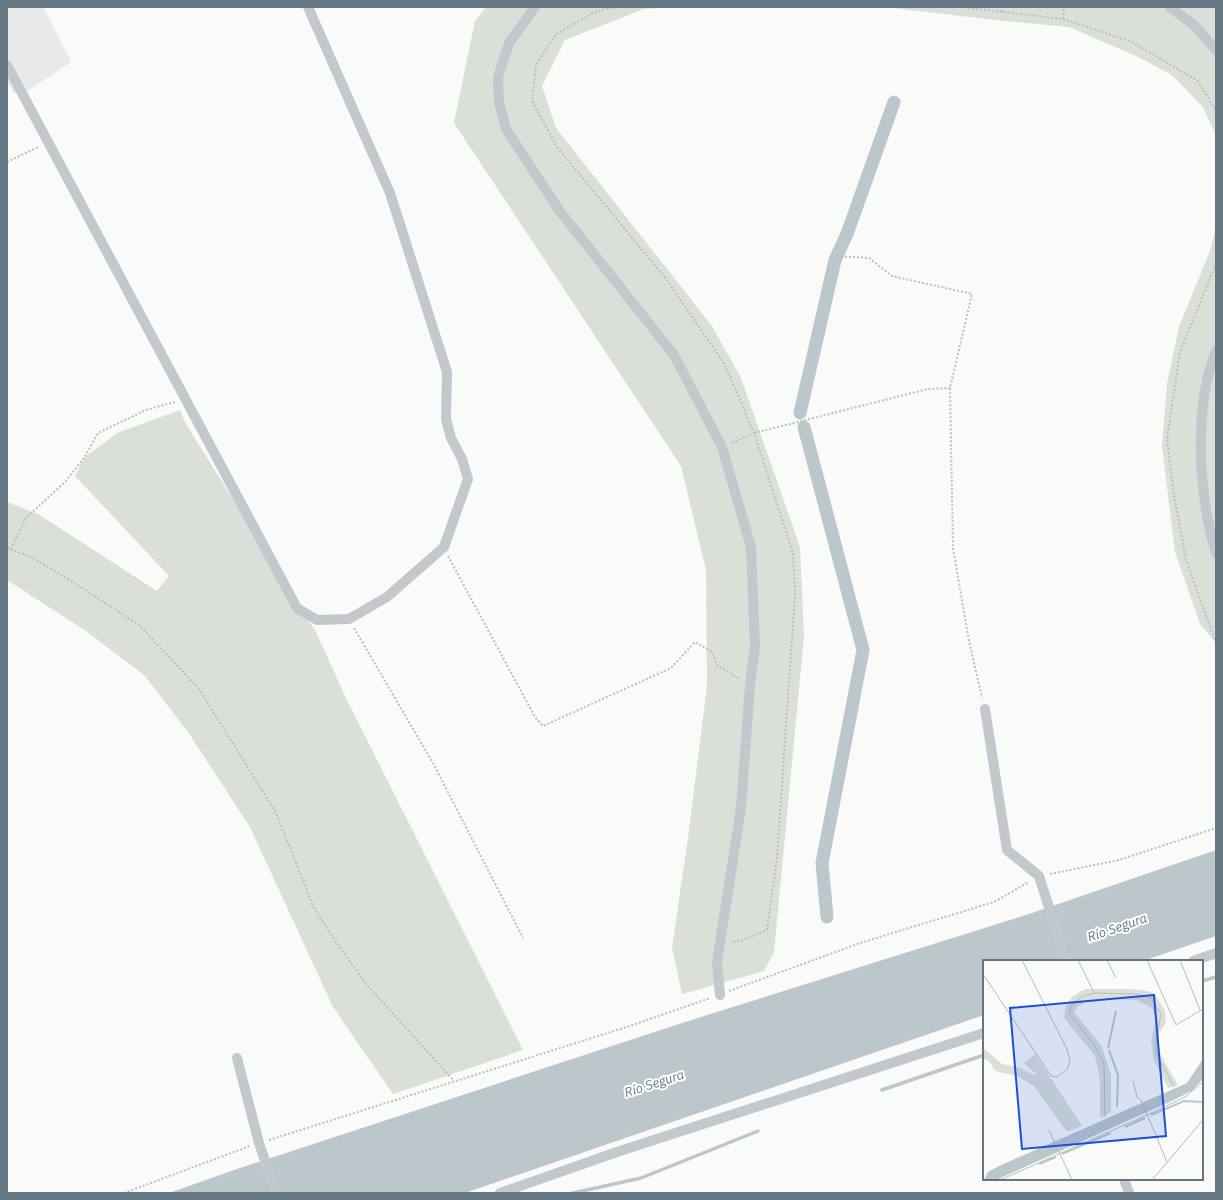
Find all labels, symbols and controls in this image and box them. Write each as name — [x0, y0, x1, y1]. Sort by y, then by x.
water label: Río Segura — [1085, 909, 1149, 946]
inset map — [983, 960, 1203, 1180]
water label: Río Segura — [622, 1066, 686, 1101]

